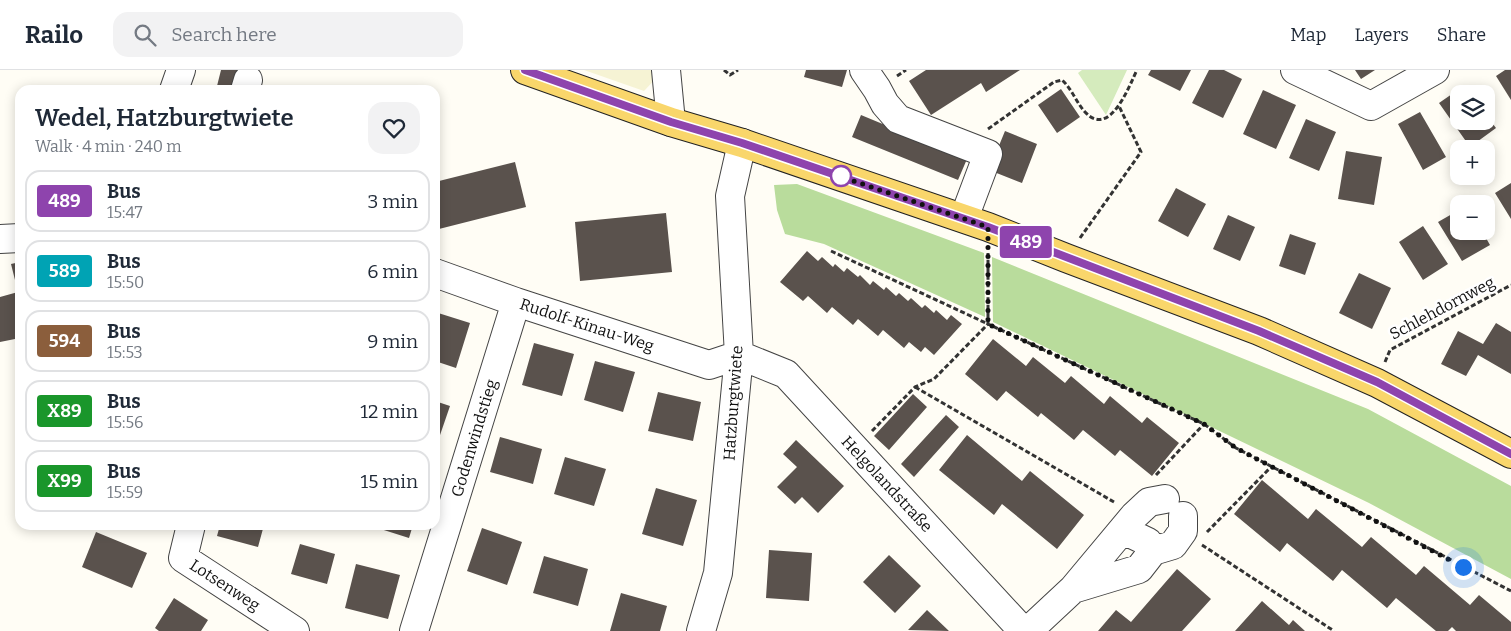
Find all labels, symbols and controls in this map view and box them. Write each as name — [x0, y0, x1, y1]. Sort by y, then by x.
search box — [113, 12, 463, 57]
text: Railo — [25, 21, 83, 49]
icon: search — [131, 21, 159, 49]
text: Search here — [171, 23, 277, 46]
text: Map — [1290, 24, 1326, 46]
text: Layers — [1354, 24, 1409, 46]
text: Share — [1437, 24, 1486, 46]
map controls — [1450, 85, 1495, 240]
button: layers — [1450, 85, 1495, 130]
button: heart — [368, 102, 420, 154]
text: Wedel, Hatzburgtwiete — [35, 104, 294, 132]
text: Walk · 4 min · 240 m — [35, 137, 182, 156]
button: + — [1450, 140, 1495, 185]
unlabelled marker — [830, 165, 852, 187]
text: Bus — [107, 180, 141, 203]
text: 489 — [48, 190, 81, 212]
text: 3 min — [368, 190, 418, 213]
button: − — [1450, 195, 1495, 240]
text: 15:47 — [107, 203, 143, 222]
line badge: 489 — [997, 226, 1055, 258]
text: 489 — [1010, 231, 1042, 253]
text: Bus — [107, 250, 141, 273]
text: 589 — [49, 260, 80, 282]
text: 6 min — [367, 260, 418, 283]
street label: Schlehdornweg — [1386, 272, 1498, 344]
text: 15:50 — [107, 273, 144, 292]
street label: Rudolf-Kinau-Weg — [518, 294, 656, 356]
text: Bus — [107, 320, 141, 343]
text: 594 — [49, 330, 80, 352]
text: 9 min — [367, 330, 418, 353]
text: 15:53 — [107, 343, 143, 362]
street label: Hatzburgtwiete — [719, 345, 747, 461]
street label: Godenwindstieg — [447, 377, 501, 499]
text: Bus — [107, 390, 141, 413]
text: X89 — [47, 400, 82, 422]
text: 12 min — [360, 400, 418, 423]
text: 15:56 — [107, 413, 143, 432]
street label: Helgolandstraße — [838, 432, 936, 536]
text: Bus — [107, 460, 141, 483]
text: X99 — [47, 470, 82, 492]
text: 15 min — [361, 470, 418, 493]
text: 15:59 — [107, 483, 143, 502]
street label: Lotsenweg — [186, 555, 264, 615]
your location — [1451, 555, 1476, 580]

